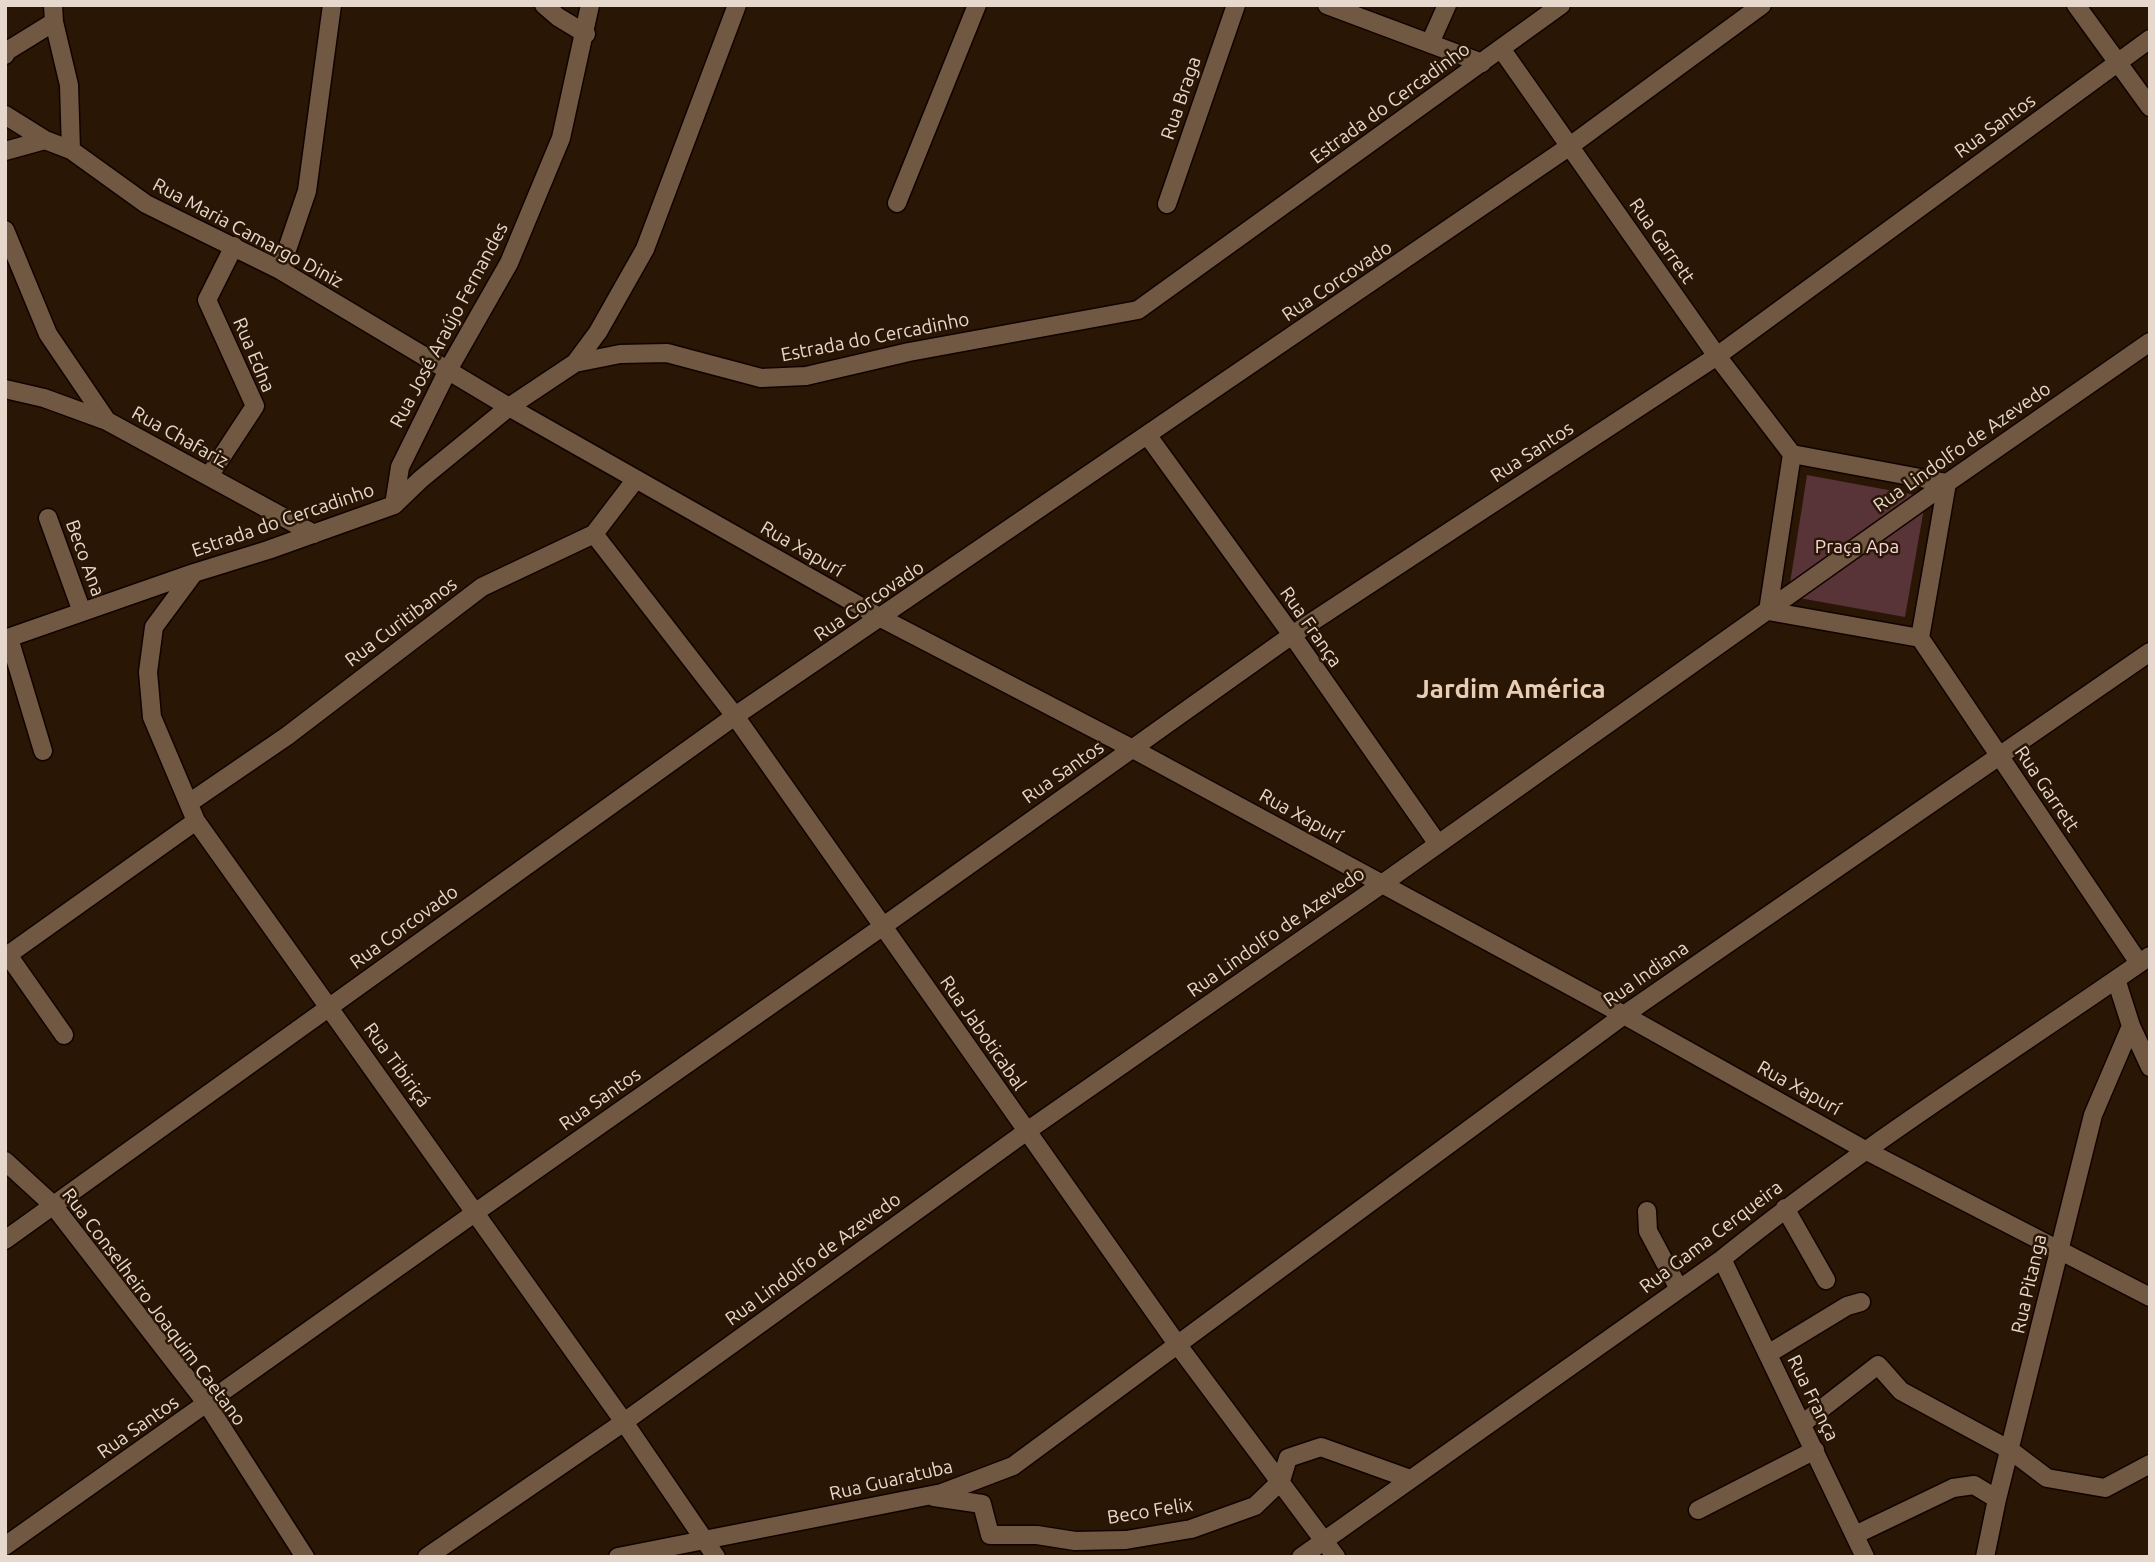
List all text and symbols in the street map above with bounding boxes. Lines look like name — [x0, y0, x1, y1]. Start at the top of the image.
street label: Estrada do Cercadinho — [1306, 37, 1474, 169]
street label: Rua Braga — [1156, 53, 1206, 143]
street label: Rua Santos — [1950, 89, 2040, 163]
street label: Rua Maria Camargo Diniz — [149, 173, 347, 293]
street label: Rua Garrett — [1624, 194, 1700, 288]
street label: Rua José Araújo Fernandes — [385, 218, 513, 432]
street label: Rua Corcovado — [1278, 236, 1396, 326]
street label: Estrada do Cercadinho — [779, 308, 971, 366]
street label: Rua Edna — [228, 314, 280, 396]
street label: Rua Lindolfo de Azevedo — [1869, 377, 2055, 517]
street label: Rua Chafariz — [128, 401, 232, 473]
street label: Rua Santos — [1486, 417, 1578, 487]
street label: Estrada do Cercadinho — [189, 478, 377, 562]
street label: Rua Xapurí — [756, 516, 848, 582]
street label: Beco Ana — [61, 517, 109, 599]
park label: Praça Apa — [1815, 536, 1899, 558]
street label: Rua Corcovado — [810, 556, 928, 646]
street label: Rua Curitibanos — [341, 573, 461, 671]
street label: Rua França — [1275, 582, 1347, 672]
district label: Jardim América — [1416, 673, 1606, 705]
street label: Rua Santos — [1018, 736, 1108, 808]
street label: Rua Garrett — [2010, 742, 2084, 836]
street label: Rua Xapurí — [1255, 784, 1347, 848]
street label: Rua Lindolfo de Azevedo — [1183, 862, 1369, 1002]
street label: Rua Corcovado — [346, 880, 462, 974]
street label: Rua Indiana — [1599, 936, 1693, 1012]
street label: Rua Jaboticabal — [935, 971, 1031, 1095]
street label: Rua Tibiriçá — [359, 1018, 435, 1112]
street label: Rua Xapurí — [1753, 1056, 1845, 1120]
street label: Rua Santos — [555, 1063, 645, 1135]
street label: Rua Gama Cerqueira — [1635, 1176, 1787, 1298]
street label: Rua Conselheiro Joaquim Caetano — [57, 1184, 251, 1430]
street label: Rua Lindolfo de Azevedo — [721, 1188, 905, 1330]
street label: Rua Pitanga — [2006, 1232, 2052, 1336]
street label: Rua França — [1782, 1351, 1844, 1445]
street label: Rua Santos — [93, 1391, 183, 1463]
street label: Rua Guaratuba — [827, 1455, 955, 1505]
street label: Beco Felix — [1106, 1493, 1194, 1529]

